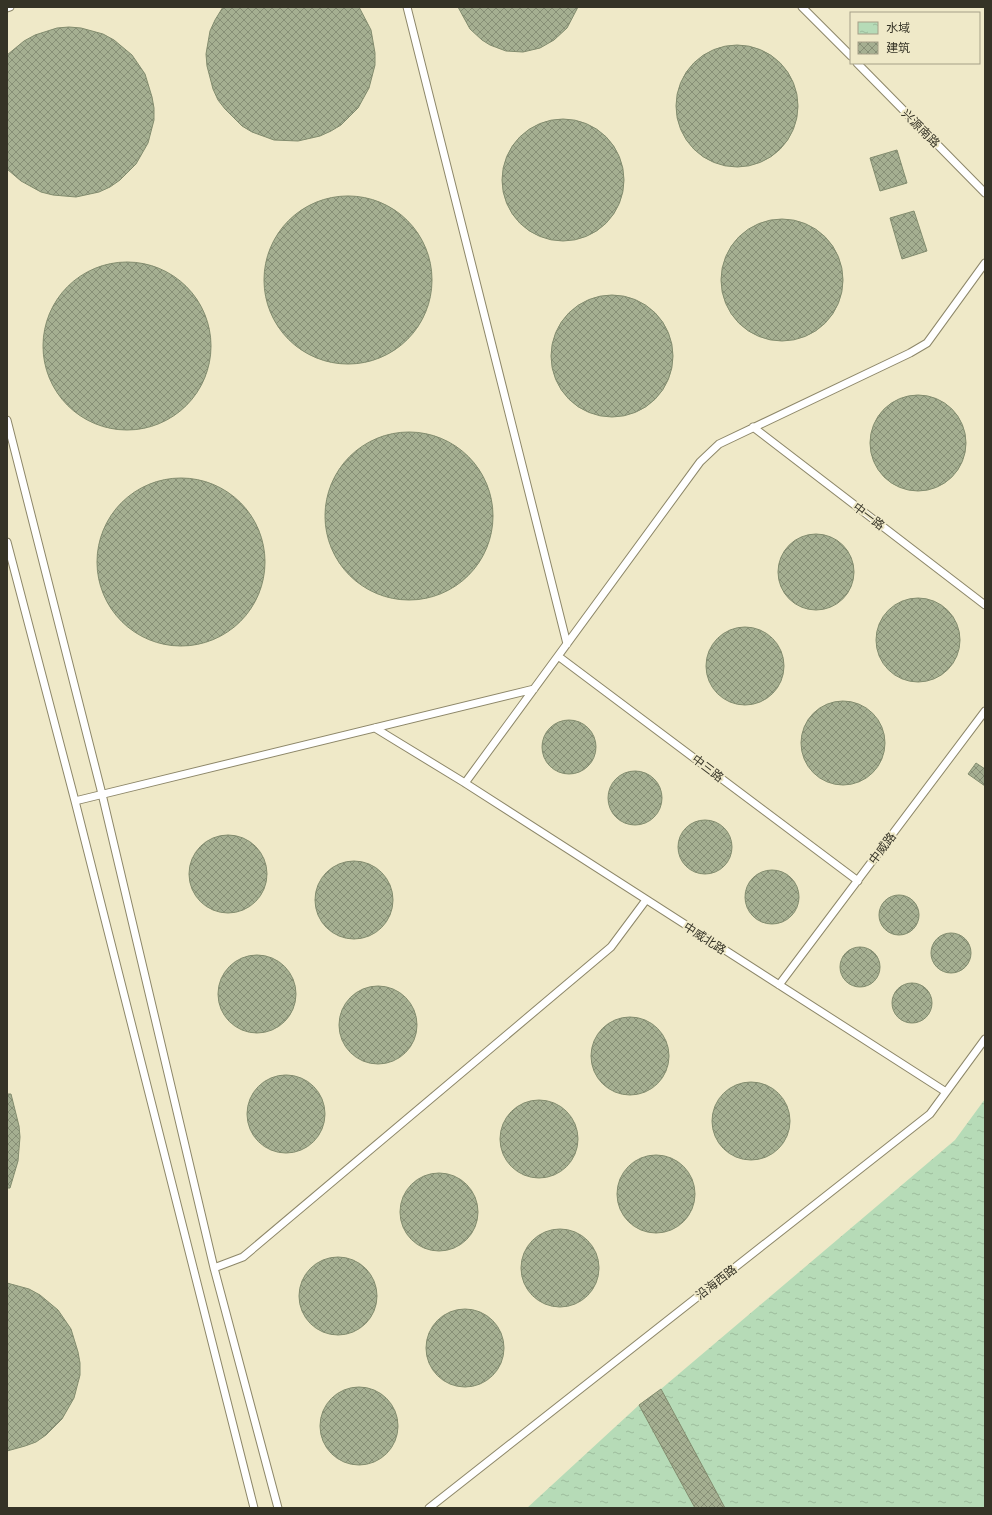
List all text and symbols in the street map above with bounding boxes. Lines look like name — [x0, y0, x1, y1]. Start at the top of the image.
legend — [850, 12, 980, 64]
text: 水域 — [886, 19, 910, 36]
text: 建筑 — [886, 39, 910, 56]
street label: 兴源南路 — [898, 105, 944, 151]
street label: 中一路 — [850, 498, 888, 534]
street label: 中三路 — [689, 750, 727, 786]
street label: 中威路 — [864, 829, 900, 867]
street label: 中威北路 — [680, 918, 730, 958]
street label: 沿海西路 — [692, 1261, 740, 1303]

